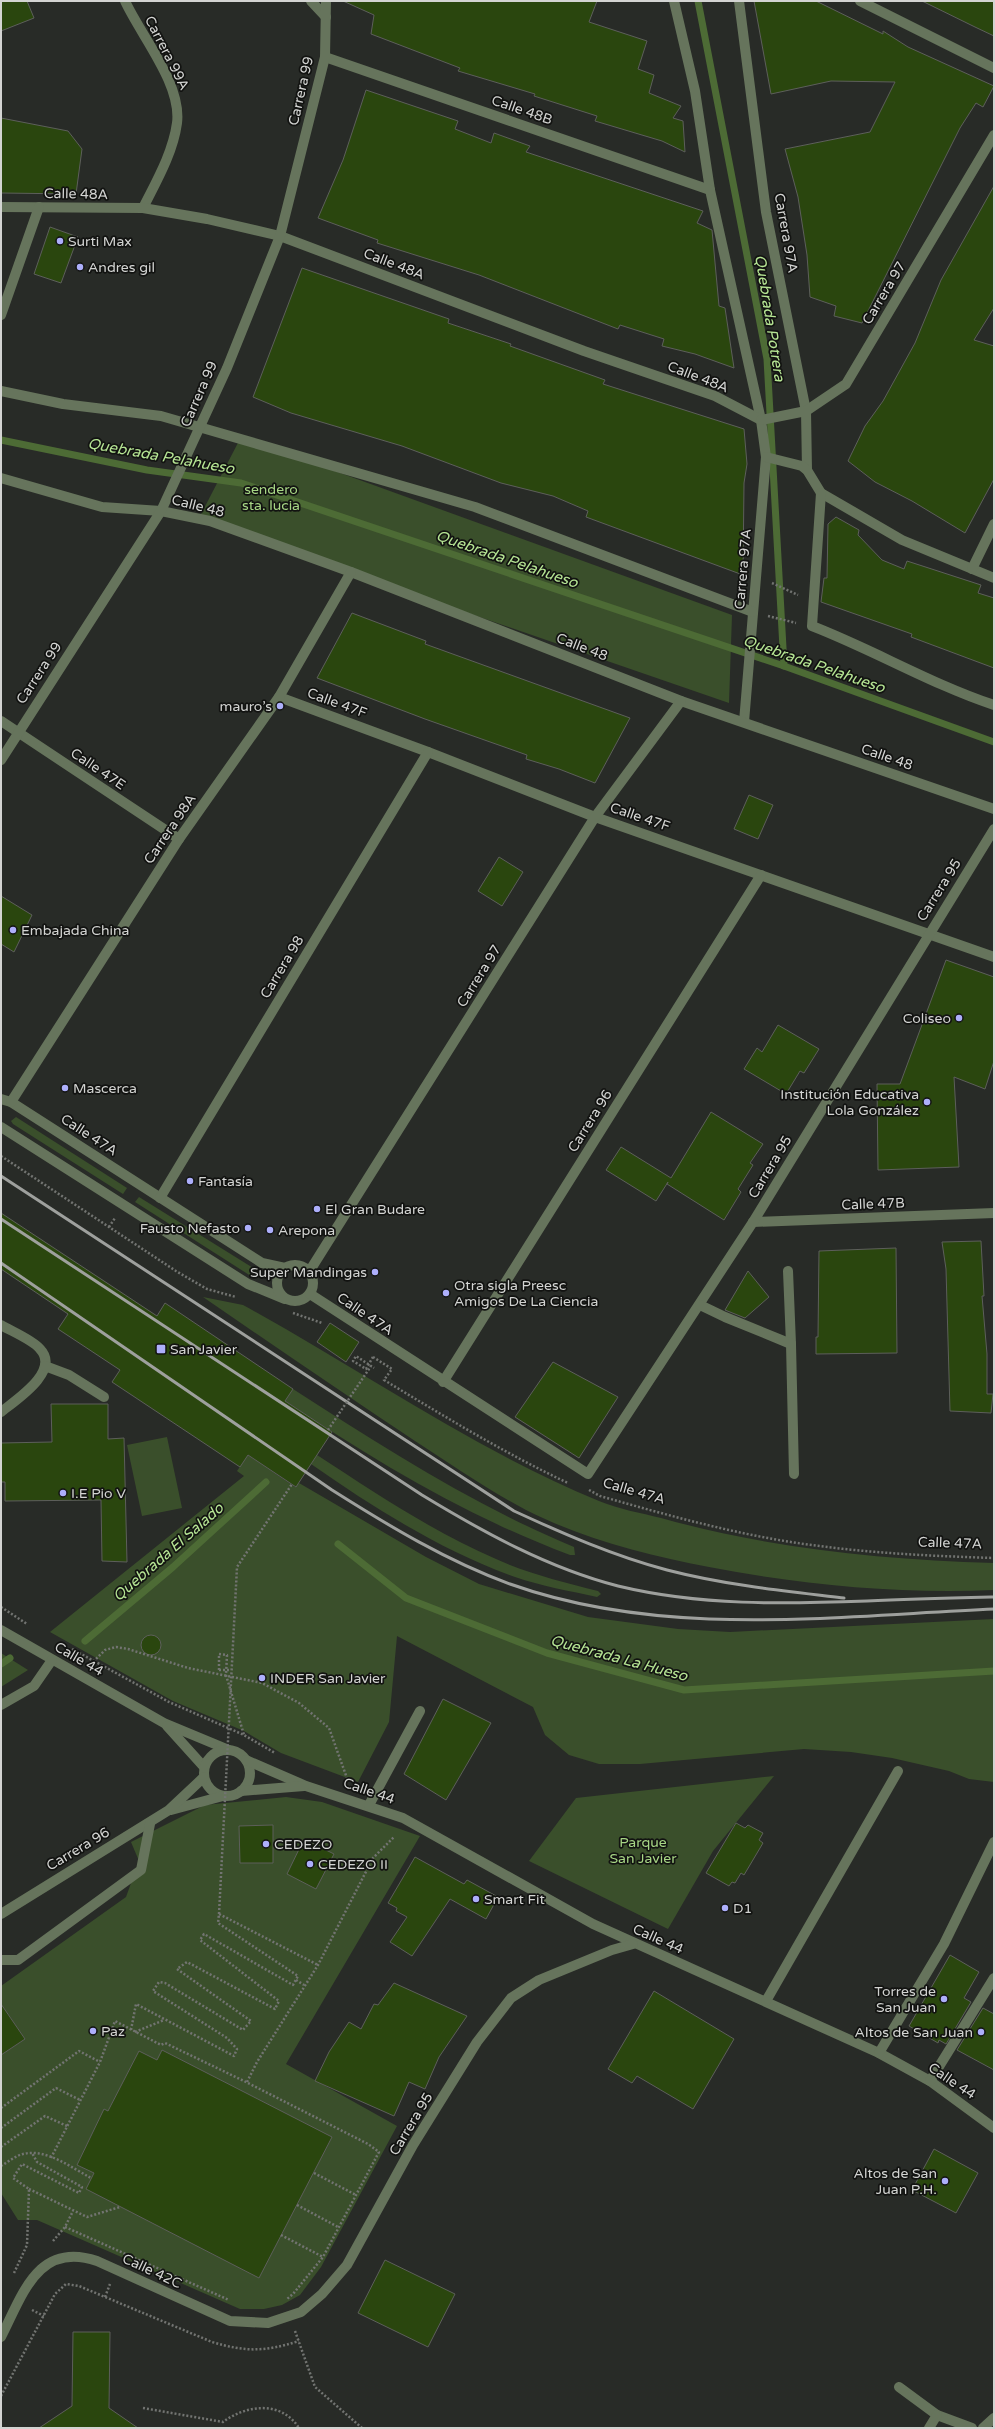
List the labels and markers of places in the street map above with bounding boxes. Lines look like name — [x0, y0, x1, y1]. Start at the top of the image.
place label: Surti Max — [68, 233, 132, 250]
marker: Surti Max — [55, 236, 65, 246]
place label: Andres gil — [88, 259, 155, 276]
marker: Andres gil — [75, 262, 85, 272]
place label: mauro’s — [220, 698, 272, 715]
marker: mauro’s — [275, 701, 285, 711]
place label: Embajada China — [21, 922, 129, 939]
marker: Embajada China — [8, 925, 18, 935]
place label: Coliseo — [903, 1010, 951, 1027]
marker: Coliseo — [954, 1013, 964, 1023]
place label: Mascerca — [73, 1080, 137, 1097]
marker: Mascerca — [60, 1083, 70, 1093]
place label: Institución Educativa Lola González — [780, 1086, 919, 1119]
marker: Institución Educativa Lola González — [922, 1097, 932, 1107]
place label: Fantasía — [198, 1173, 253, 1190]
marker: Fantasía — [185, 1176, 195, 1186]
place label: El Gran Budare — [325, 1201, 425, 1218]
marker: El Gran Budare — [312, 1204, 322, 1214]
place label: Fausto Nefasto — [140, 1220, 240, 1237]
place label: Arepona — [278, 1222, 335, 1239]
marker: Fausto Nefasto — [243, 1223, 253, 1233]
marker: Arepona — [265, 1225, 275, 1235]
place label: Super Mandingas — [250, 1264, 367, 1281]
marker: Super Mandingas — [370, 1267, 380, 1277]
place label: Otra sigla Preesc Amigos De La Ciencia — [454, 1277, 598, 1310]
marker: Otra sigla Preesc Amigos De La Ciencia — [441, 1288, 451, 1298]
place label: San Javier — [170, 1341, 238, 1358]
marker: San Javier — [155, 1343, 167, 1355]
place label: I.E Pio V — [71, 1485, 126, 1502]
marker: I.E Pio V — [58, 1488, 68, 1498]
place label: INDER San Javier — [270, 1670, 386, 1687]
marker: INDER San Javier — [257, 1673, 267, 1683]
place label: CEDEZO — [274, 1836, 332, 1853]
marker: CEDEZO — [261, 1839, 271, 1849]
place label: CEDEZO II — [318, 1856, 388, 1873]
marker: CEDEZO II — [305, 1859, 315, 1869]
place label: Smart Fit — [484, 1891, 545, 1908]
marker: Smart Fit — [471, 1894, 481, 1904]
place label: D1 — [733, 1900, 752, 1917]
marker: D1 — [720, 1903, 730, 1913]
place label: Torres de San Juan — [874, 1983, 936, 2016]
marker: Torres de San Juan — [939, 1994, 949, 2004]
place label: Paz — [101, 2023, 125, 2040]
place label: Altos de San Juan — [855, 2024, 973, 2041]
marker: Paz — [88, 2026, 98, 2036]
marker: Altos de San Juan — [976, 2027, 986, 2037]
place label: Altos de San Juan P.H. — [854, 2165, 937, 2198]
marker: Altos de San Juan P.H. — [940, 2176, 950, 2186]

